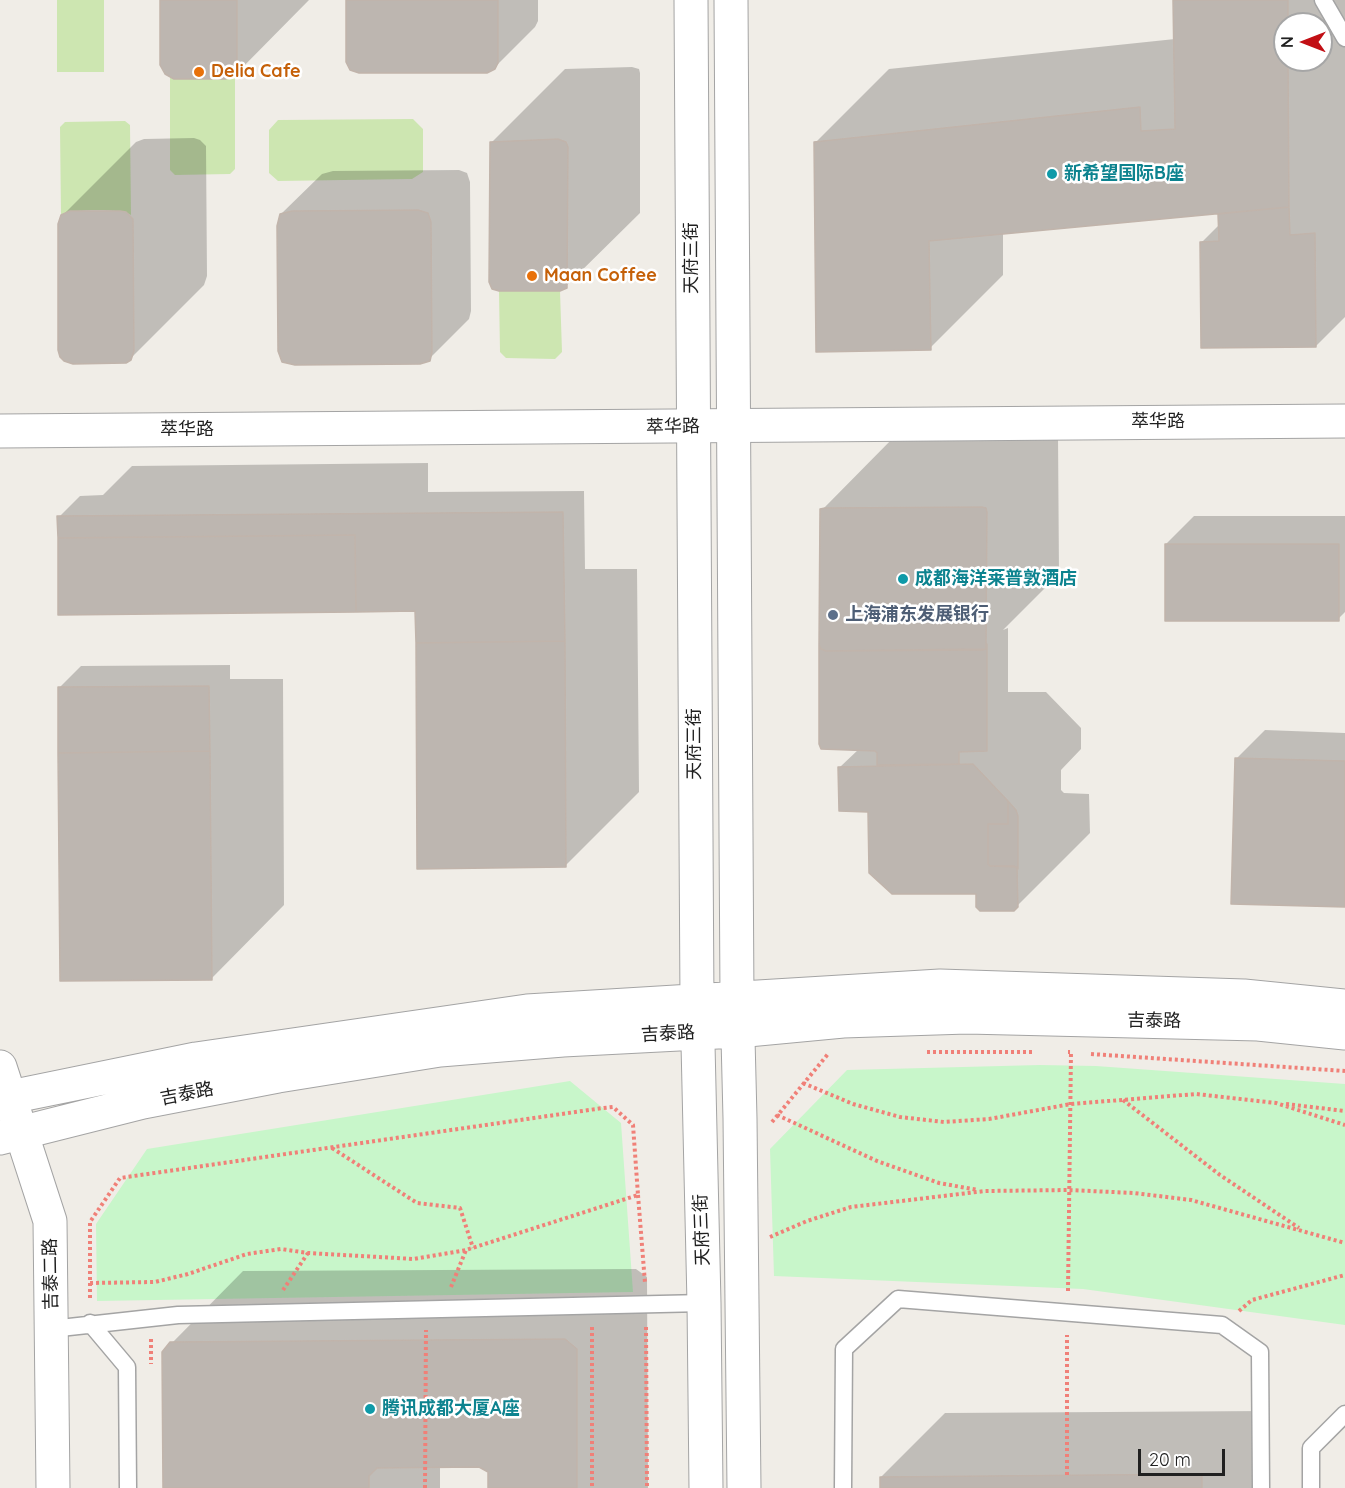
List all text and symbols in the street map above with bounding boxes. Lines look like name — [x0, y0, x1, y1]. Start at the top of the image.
north arrow — [1273, 12, 1333, 72]
text: N — [1277, 36, 1297, 48]
place label: Delia Cafe — [211, 61, 301, 83]
marker: Delia Cafe — [192, 65, 206, 79]
place label: 新希望国际B座 — [1064, 163, 1184, 185]
marker: 新希望国际B座 — [1045, 167, 1059, 181]
street label: 天府三街 — [681, 222, 703, 294]
place label: Maan Coffee — [544, 265, 657, 287]
marker: Maan Coffee — [525, 269, 539, 283]
street label: 萃华路 — [1131, 411, 1185, 433]
street label: 萃华路 — [646, 416, 700, 438]
street label: 萃华路 — [160, 419, 214, 441]
place label: 成都海洋莱普敦酒店 — [915, 568, 1077, 590]
marker: 成都海洋莱普敦酒店 — [896, 572, 910, 586]
place label: 上海浦东发展银行 — [845, 604, 989, 626]
marker: 上海浦东发展银行 — [826, 608, 840, 622]
street label: 天府三街 — [684, 708, 706, 780]
street label: 吉泰路 — [1127, 1010, 1181, 1032]
street label: 吉泰路 — [640, 1022, 696, 1046]
street label: 吉泰路 — [158, 1078, 216, 1110]
street label: 天府三街 — [690, 1194, 714, 1266]
street label: 吉泰二路 — [40, 1238, 62, 1310]
place label: 腾讯成都大厦A座 — [382, 1398, 520, 1420]
marker: 腾讯成都大厦A座 — [363, 1402, 377, 1416]
scale bar — [1141, 1437, 1228, 1475]
text: 20 m — [1149, 1448, 1191, 1471]

